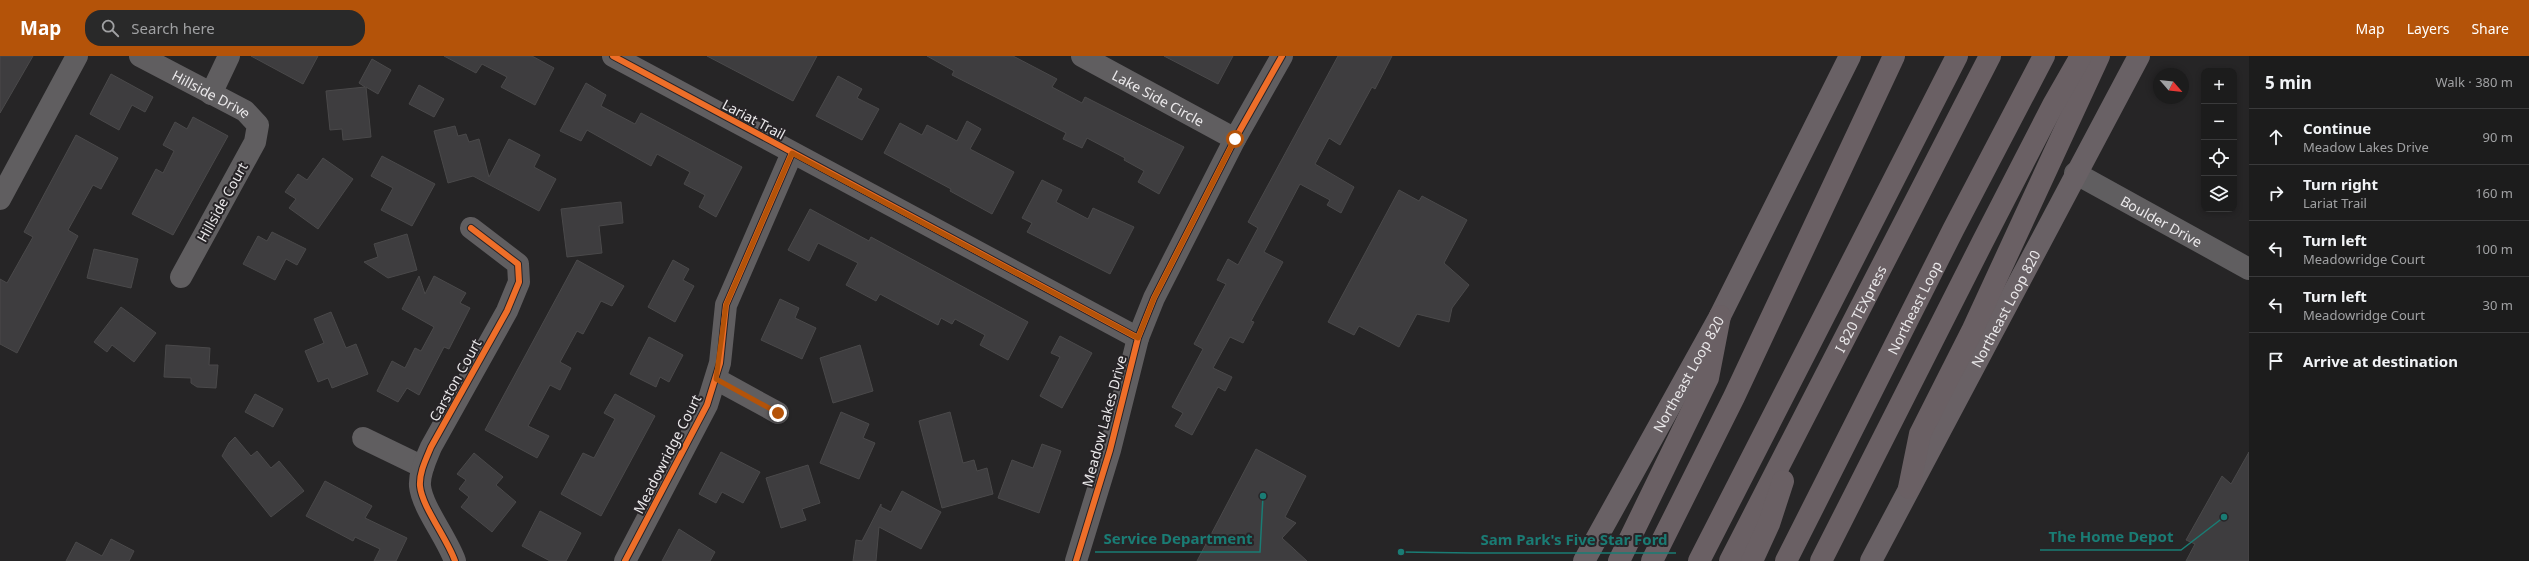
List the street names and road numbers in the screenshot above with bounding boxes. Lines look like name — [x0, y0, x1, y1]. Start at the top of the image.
street label: Hillside Drive — [169, 65, 256, 122]
street label: Lake Side Circle — [1109, 65, 1208, 130]
street label: Lariat Trail — [719, 94, 789, 144]
street label: Hillside Court — [192, 159, 252, 245]
street label: Boulder Drive — [2117, 191, 2206, 251]
street label: Northeast Loop 820 — [1966, 246, 2044, 370]
street label: Northeast Loop — [1882, 257, 1946, 358]
street label: I 820 TEXpress — [1830, 262, 1890, 355]
street label: Northeast Loop 820 — [1648, 312, 1728, 436]
street label: Carston Court — [424, 335, 486, 425]
street label: Meadow Lakes Drive — [1077, 353, 1131, 489]
street label: Meadowridge Court — [629, 391, 705, 517]

